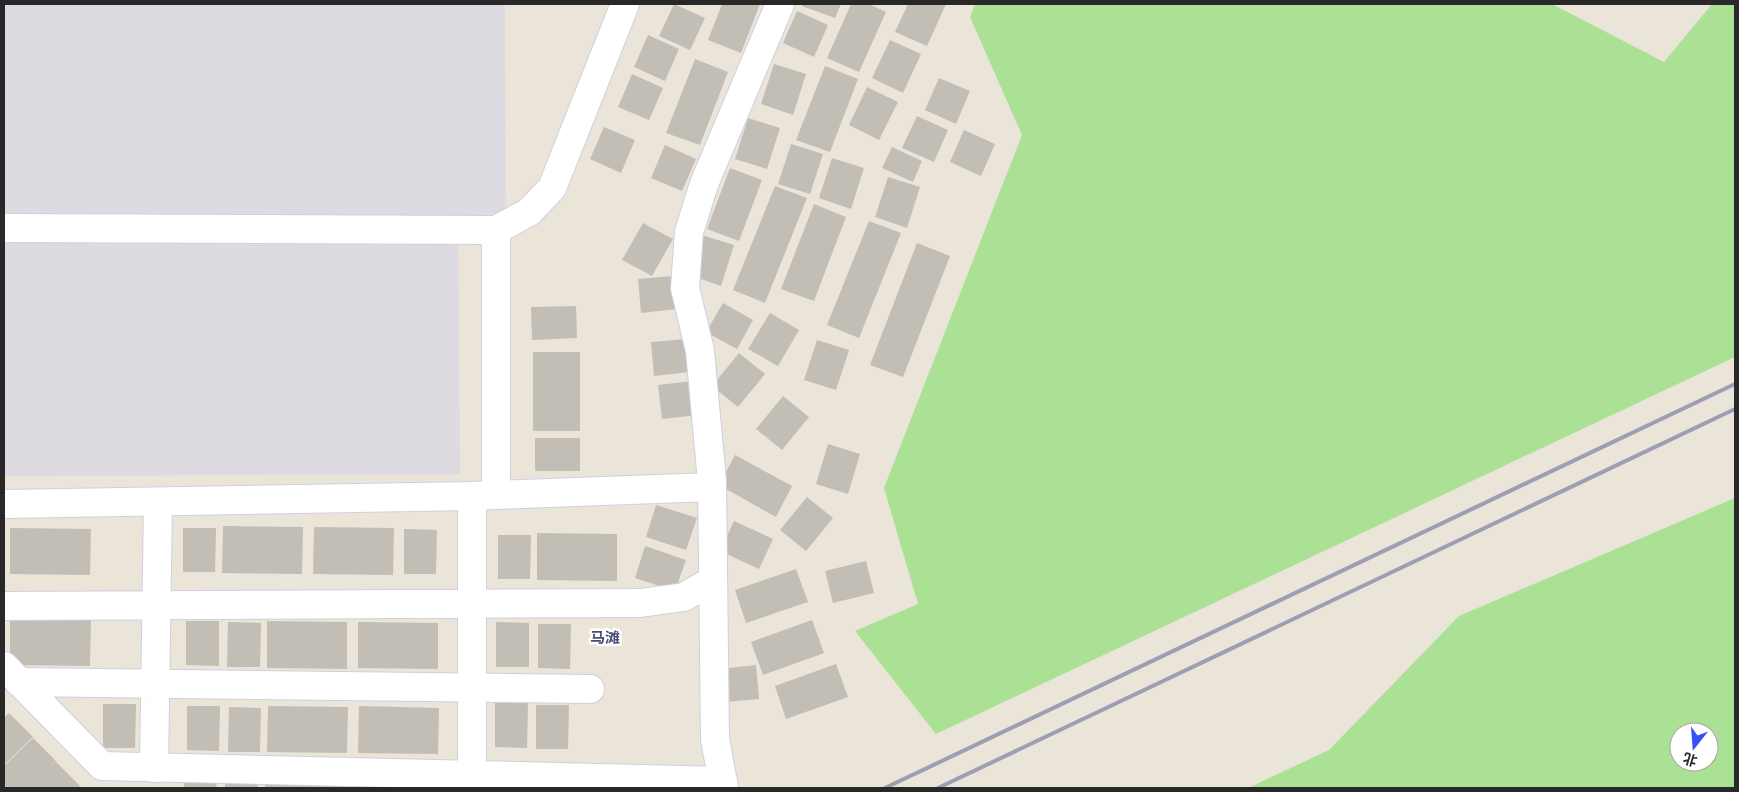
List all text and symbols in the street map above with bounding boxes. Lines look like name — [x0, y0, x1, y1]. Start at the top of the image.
district label: 马滩 — [590, 629, 620, 647]
north arrow — [1669, 722, 1719, 772]
text: 北 — [1681, 749, 1700, 769]

